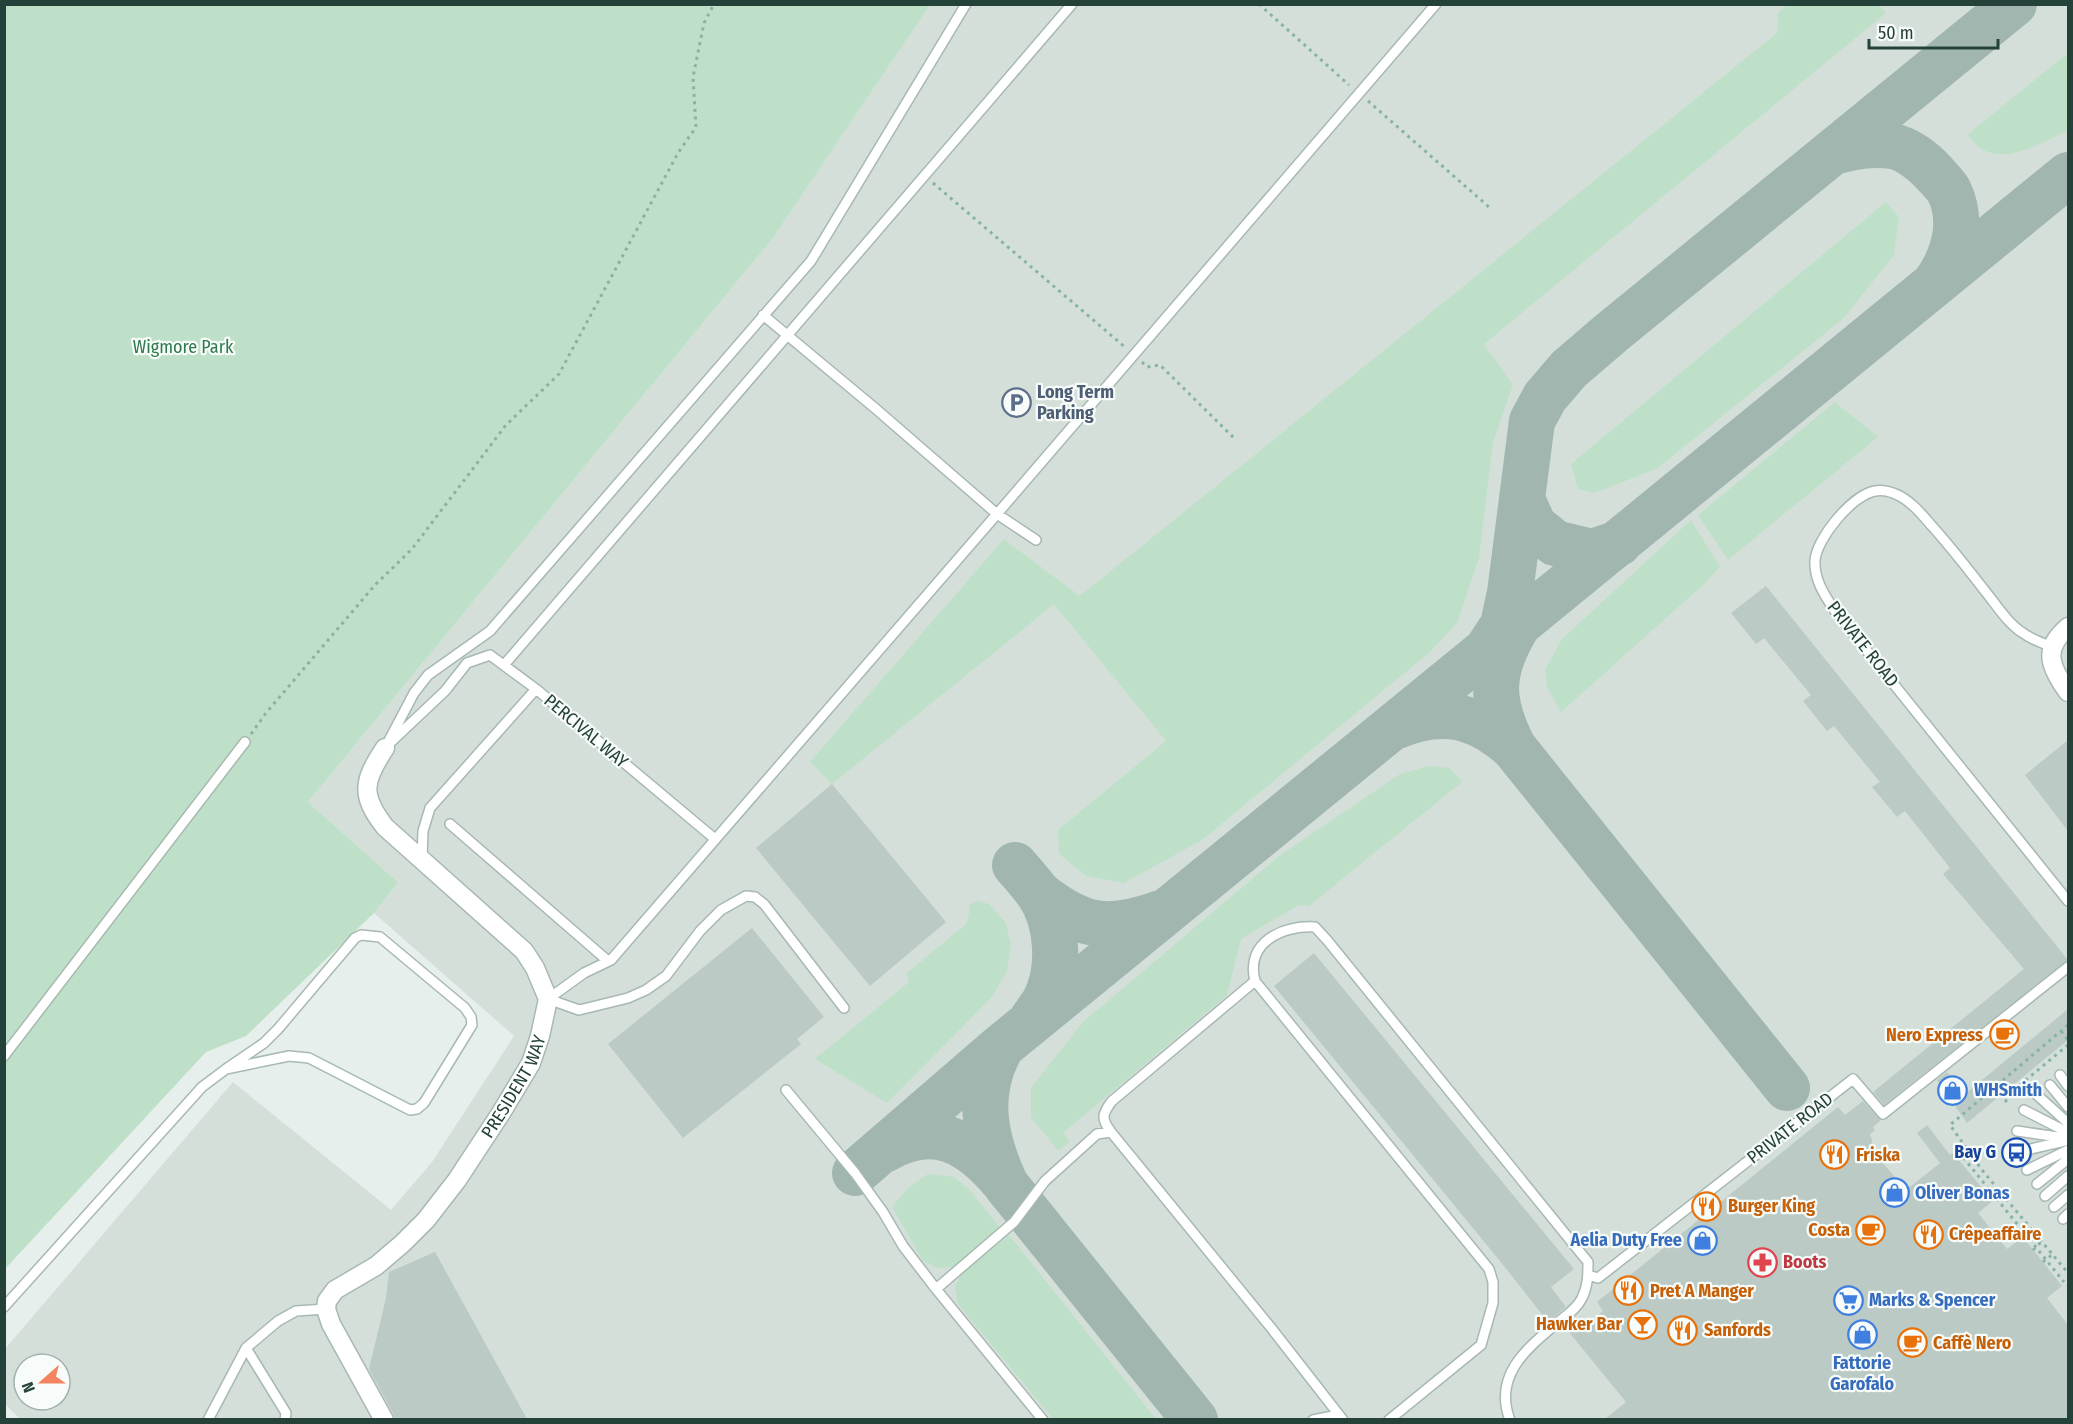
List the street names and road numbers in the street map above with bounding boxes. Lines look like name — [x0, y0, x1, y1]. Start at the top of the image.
street label: PRIVATE ROAD — [1823, 597, 1903, 691]
street label: PERCIVAL WAY — [539, 689, 633, 773]
street label: PRESIDENT WAY — [477, 1032, 550, 1142]
street label: PRIVATE ROAD — [1743, 1088, 1837, 1168]

